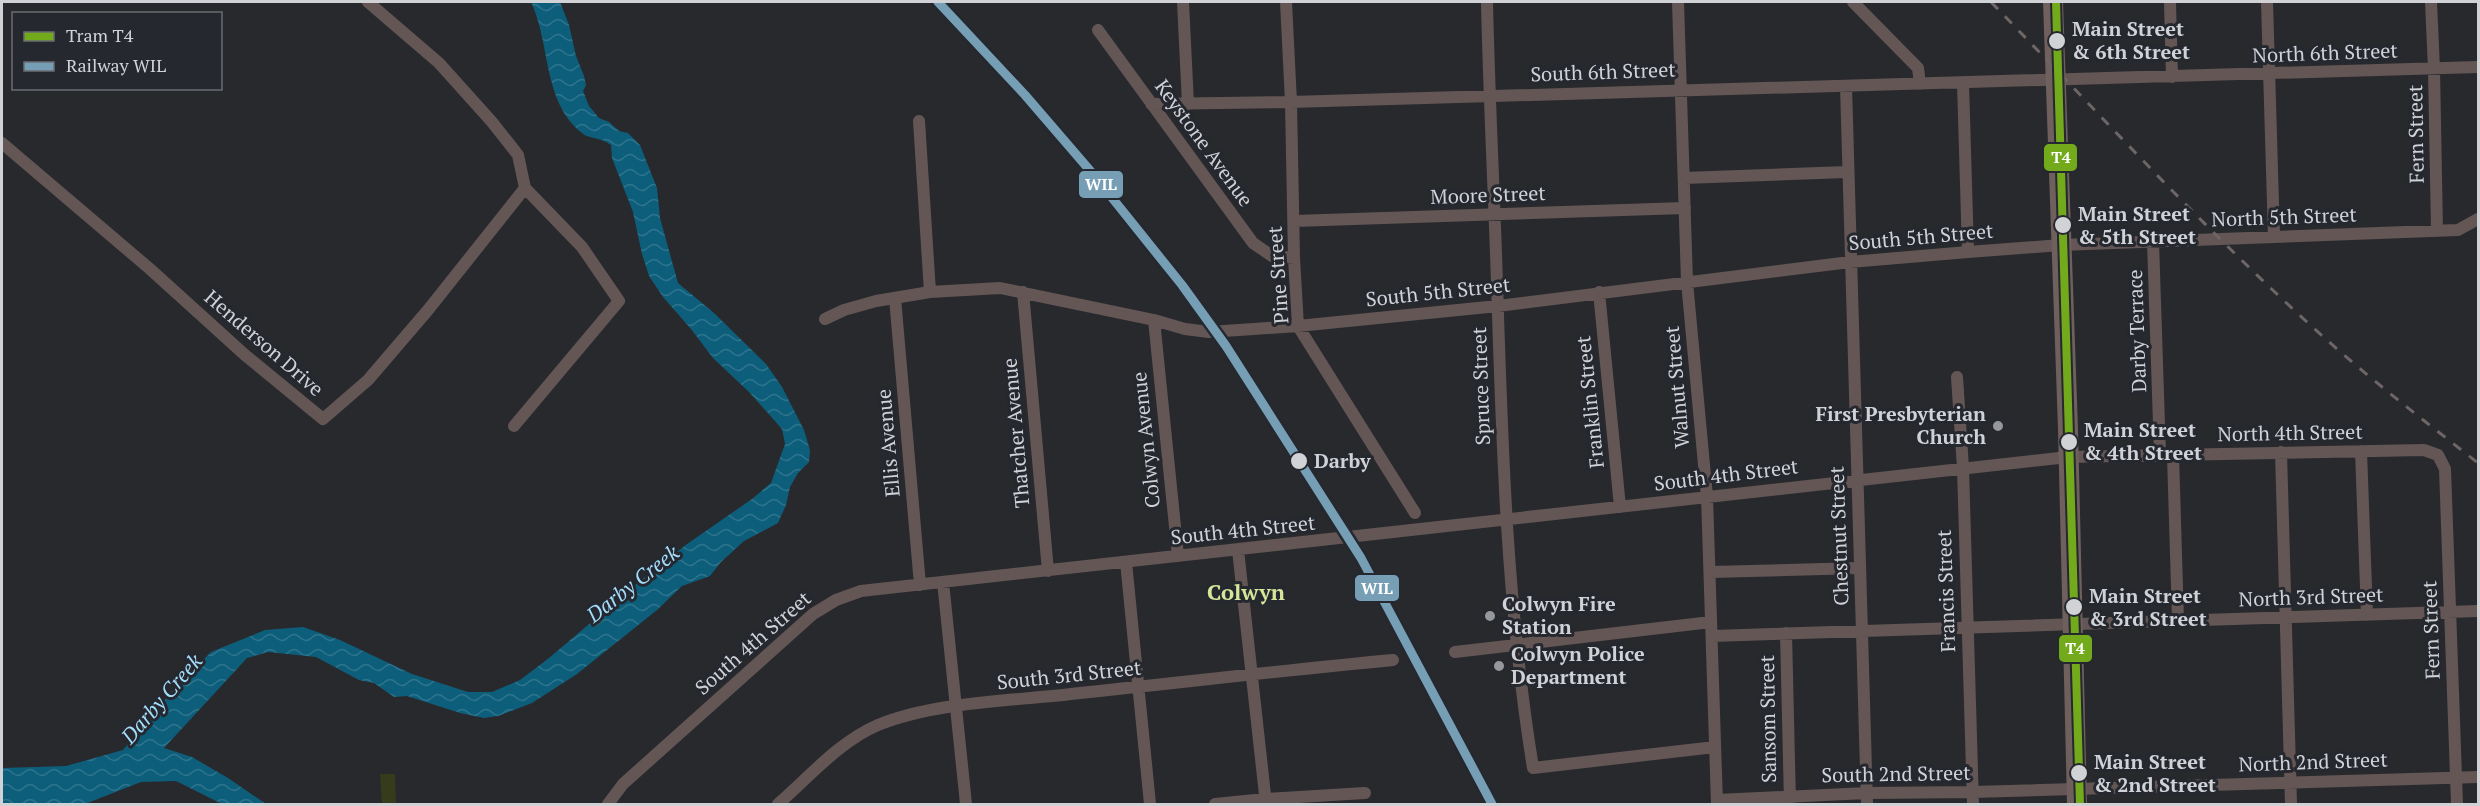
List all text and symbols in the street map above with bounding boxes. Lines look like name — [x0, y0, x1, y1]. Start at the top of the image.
legend — [12, 12, 222, 90]
place label: Main Street & 6th Street — [2072, 15, 2190, 65]
text: Tram T4 — [66, 23, 134, 47]
marker: Main Street & 6th Street — [2047, 31, 2067, 51]
street label: North 6th Street — [2252, 36, 2399, 69]
text: Railway WIL — [66, 53, 166, 77]
street label: South 6th Street — [1530, 55, 1677, 88]
street label: Keystone Avenue — [1149, 74, 1260, 212]
street label: Fern Street — [2401, 84, 2430, 184]
line badge: T4 — [2043, 143, 2078, 172]
text: T4 — [2051, 146, 2071, 168]
line badge: WIL — [1078, 170, 1124, 199]
text: WIL — [1085, 173, 1118, 195]
street label: Moore Street — [1430, 179, 1547, 210]
place label: Main Street & 5th Street — [2078, 200, 2196, 250]
street label: North 5th Street — [2211, 200, 2358, 233]
marker: Main Street & 5th Street — [2053, 215, 2073, 235]
street label: South 5th Street — [1847, 217, 1995, 256]
street label: Pine Street — [1261, 225, 1294, 325]
street label: Darby Terrace — [2121, 269, 2152, 393]
street label: South 5th Street — [1364, 270, 1512, 313]
street label: Henderson Drive — [199, 283, 330, 402]
street label: Walnut Street — [1658, 324, 1695, 449]
street label: Spruce Street — [1465, 326, 1496, 446]
street label: Franklin Street — [1569, 334, 1610, 470]
street label: Thatcher Avenue — [995, 357, 1036, 509]
street label: Colwyn Avenue — [1125, 371, 1166, 509]
street label: Ellis Avenue — [869, 388, 906, 498]
place label: First Presbyterian Church — [1815, 400, 1986, 450]
place label: Main Street & 4th Street — [2084, 416, 2202, 466]
street label: North 4th Street — [2217, 418, 2364, 447]
marker: First Presbyterian Church — [1991, 419, 2005, 433]
marker: Main Street & 4th Street — [2059, 432, 2079, 452]
place label: Darby — [1314, 447, 1371, 474]
marker: Darby — [1289, 451, 1309, 471]
street label: South 4th Street — [1652, 452, 1800, 497]
street label: Chestnut Street — [1823, 465, 1854, 606]
street label: South 4th Street — [1169, 508, 1317, 551]
street label: Francis Street — [1930, 529, 1961, 653]
water label: Darby Creek — [579, 538, 685, 629]
line badge: WIL — [1354, 574, 1400, 602]
district label: Colwyn — [1207, 577, 1285, 606]
text: WIL — [1361, 577, 1394, 599]
street label: North 3rd Street — [2238, 580, 2385, 613]
street label: Fern Street — [2415, 580, 2446, 680]
place label: Main Street & 3rd Street — [2089, 582, 2207, 632]
street label: South 4th Street — [689, 584, 817, 700]
place label: Colwyn Fire Station — [1502, 590, 1616, 640]
marker: Main Street & 3rd Street — [2064, 597, 2084, 617]
marker: Colwyn Fire Station — [1483, 609, 1497, 623]
line badge: T4 — [2058, 634, 2093, 663]
text: T4 — [2065, 637, 2085, 659]
place label: Colwyn Police Department — [1511, 640, 1645, 690]
water label: Darby Creek — [114, 647, 209, 750]
street label: South 3rd Street — [995, 653, 1143, 696]
street label: Sansom Street — [1753, 654, 1782, 783]
marker: Colwyn Police Department — [1492, 659, 1506, 673]
street label: North 2nd Street — [2238, 745, 2389, 778]
place label: Main Street & 2nd Street — [2094, 748, 2216, 798]
street label: South 2nd Street — [1821, 759, 1971, 788]
marker: Main Street & 2nd Street — [2069, 763, 2089, 783]

